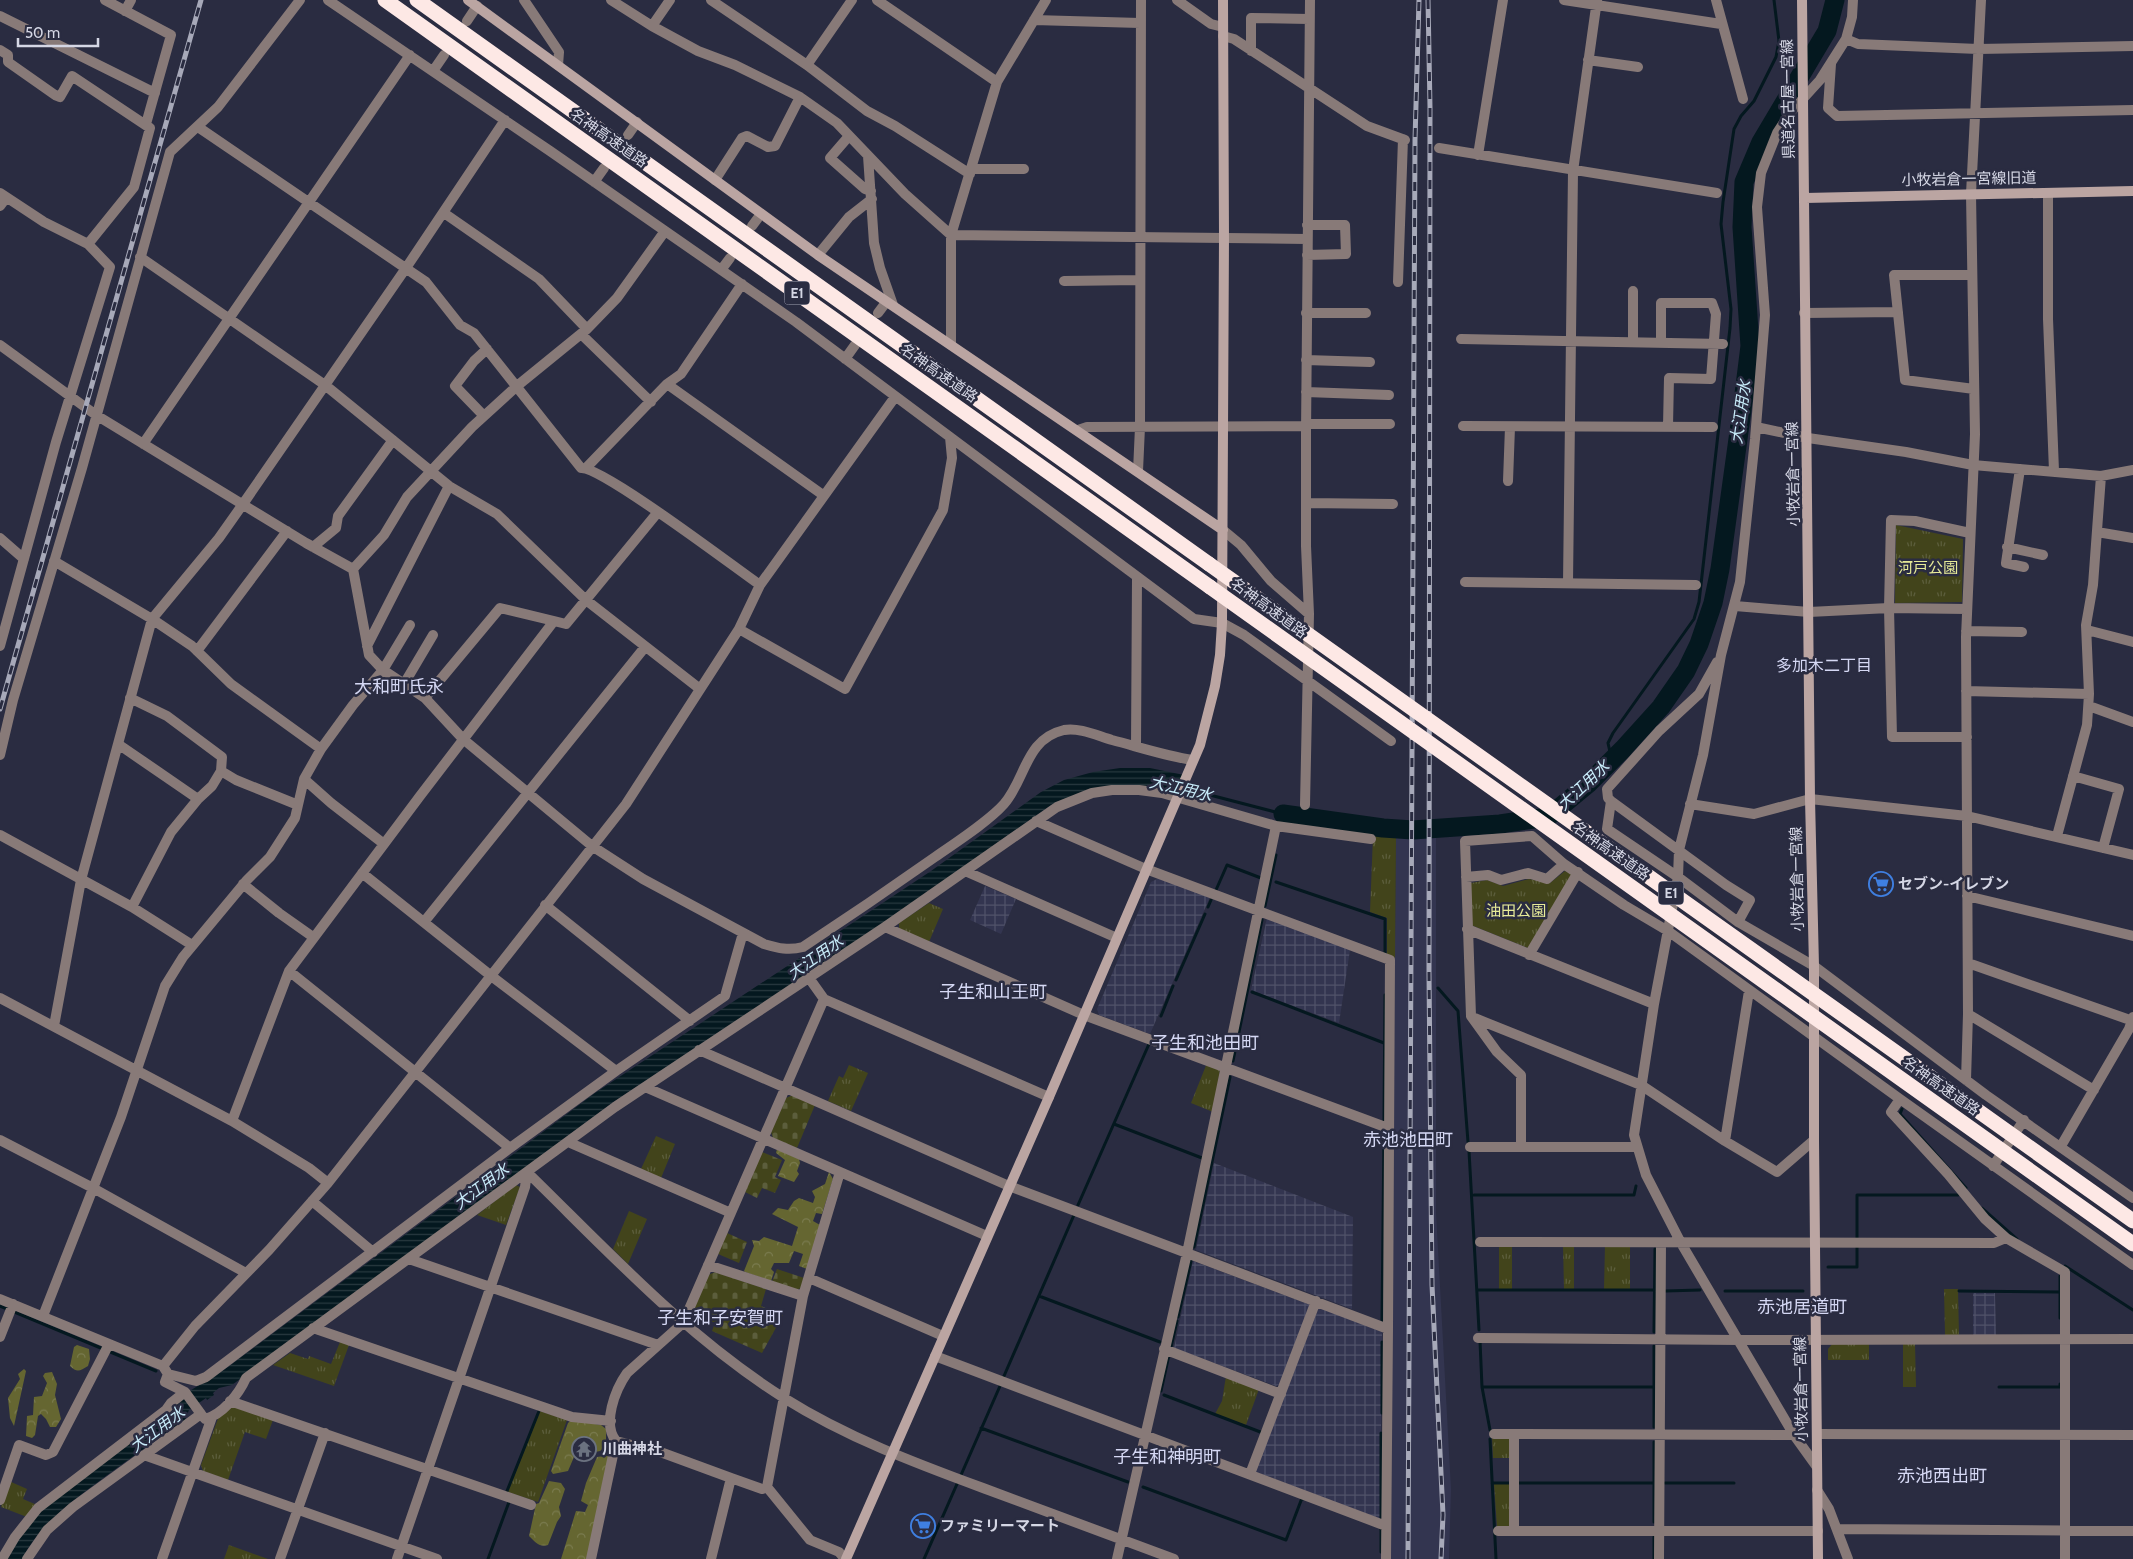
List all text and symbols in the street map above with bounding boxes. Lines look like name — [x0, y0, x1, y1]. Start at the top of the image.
scale bar — [18, 15, 98, 47]
text: 50 m — [25, 24, 60, 42]
street label: 県道名古屋一宮線 — [1778, 39, 1798, 159]
street label: 名神高速道路 — [567, 105, 651, 171]
street label: 小牧岩倉一宮線旧道 — [1901, 169, 2037, 189]
road number: E1 — [784, 282, 810, 304]
street label: 名神高速道路 — [897, 340, 981, 406]
water label: 大江用水 — [1727, 377, 1755, 445]
street label: 小牧岩倉一宮線 — [1783, 421, 1803, 527]
park label: 河戸公園 — [1898, 559, 1958, 577]
street label: 名神高速道路 — [1227, 574, 1311, 642]
district label: 多加木二丁目 — [1776, 656, 1872, 675]
district label: 大和町氏永 — [354, 676, 444, 698]
water label: 大江用水 — [1553, 755, 1615, 814]
water label: 大江用水 — [1148, 772, 1216, 805]
street label: 名神高速道路 — [1569, 818, 1653, 884]
street label: 小牧岩倉一宮線 — [1787, 826, 1807, 932]
supermarket icon: セブン-イレブン — [1868, 871, 1894, 897]
place label: セブン-イレブン — [1898, 875, 2009, 893]
road number: E1 — [1658, 881, 1684, 904]
park label: 油田公園 — [1486, 902, 1546, 920]
water label: 大江用水 — [784, 930, 849, 984]
district label: 子生和山王町 — [939, 981, 1047, 1003]
district label: 子生和池田町 — [1151, 1032, 1259, 1054]
street label: 名神高速道路 — [1899, 1053, 1983, 1119]
district label: 赤池池田町 — [1363, 1129, 1453, 1151]
water label: 大江用水 — [450, 1158, 514, 1213]
district label: 赤池居道町 — [1757, 1296, 1847, 1318]
district label: 子生和子安賀町 — [657, 1307, 783, 1329]
street label: 小牧岩倉一宮線 — [1791, 1336, 1811, 1442]
water label: 大江用水 — [126, 1401, 190, 1456]
temple icon: 川曲神社 — [571, 1436, 597, 1462]
place label: 川曲神社 — [602, 1440, 662, 1458]
district label: 子生和神明町 — [1113, 1446, 1221, 1468]
district label: 赤池西出町 — [1897, 1465, 1987, 1487]
supermarket icon: ファミリーマート — [910, 1513, 936, 1539]
place label: ファミリーマート — [940, 1517, 1060, 1535]

